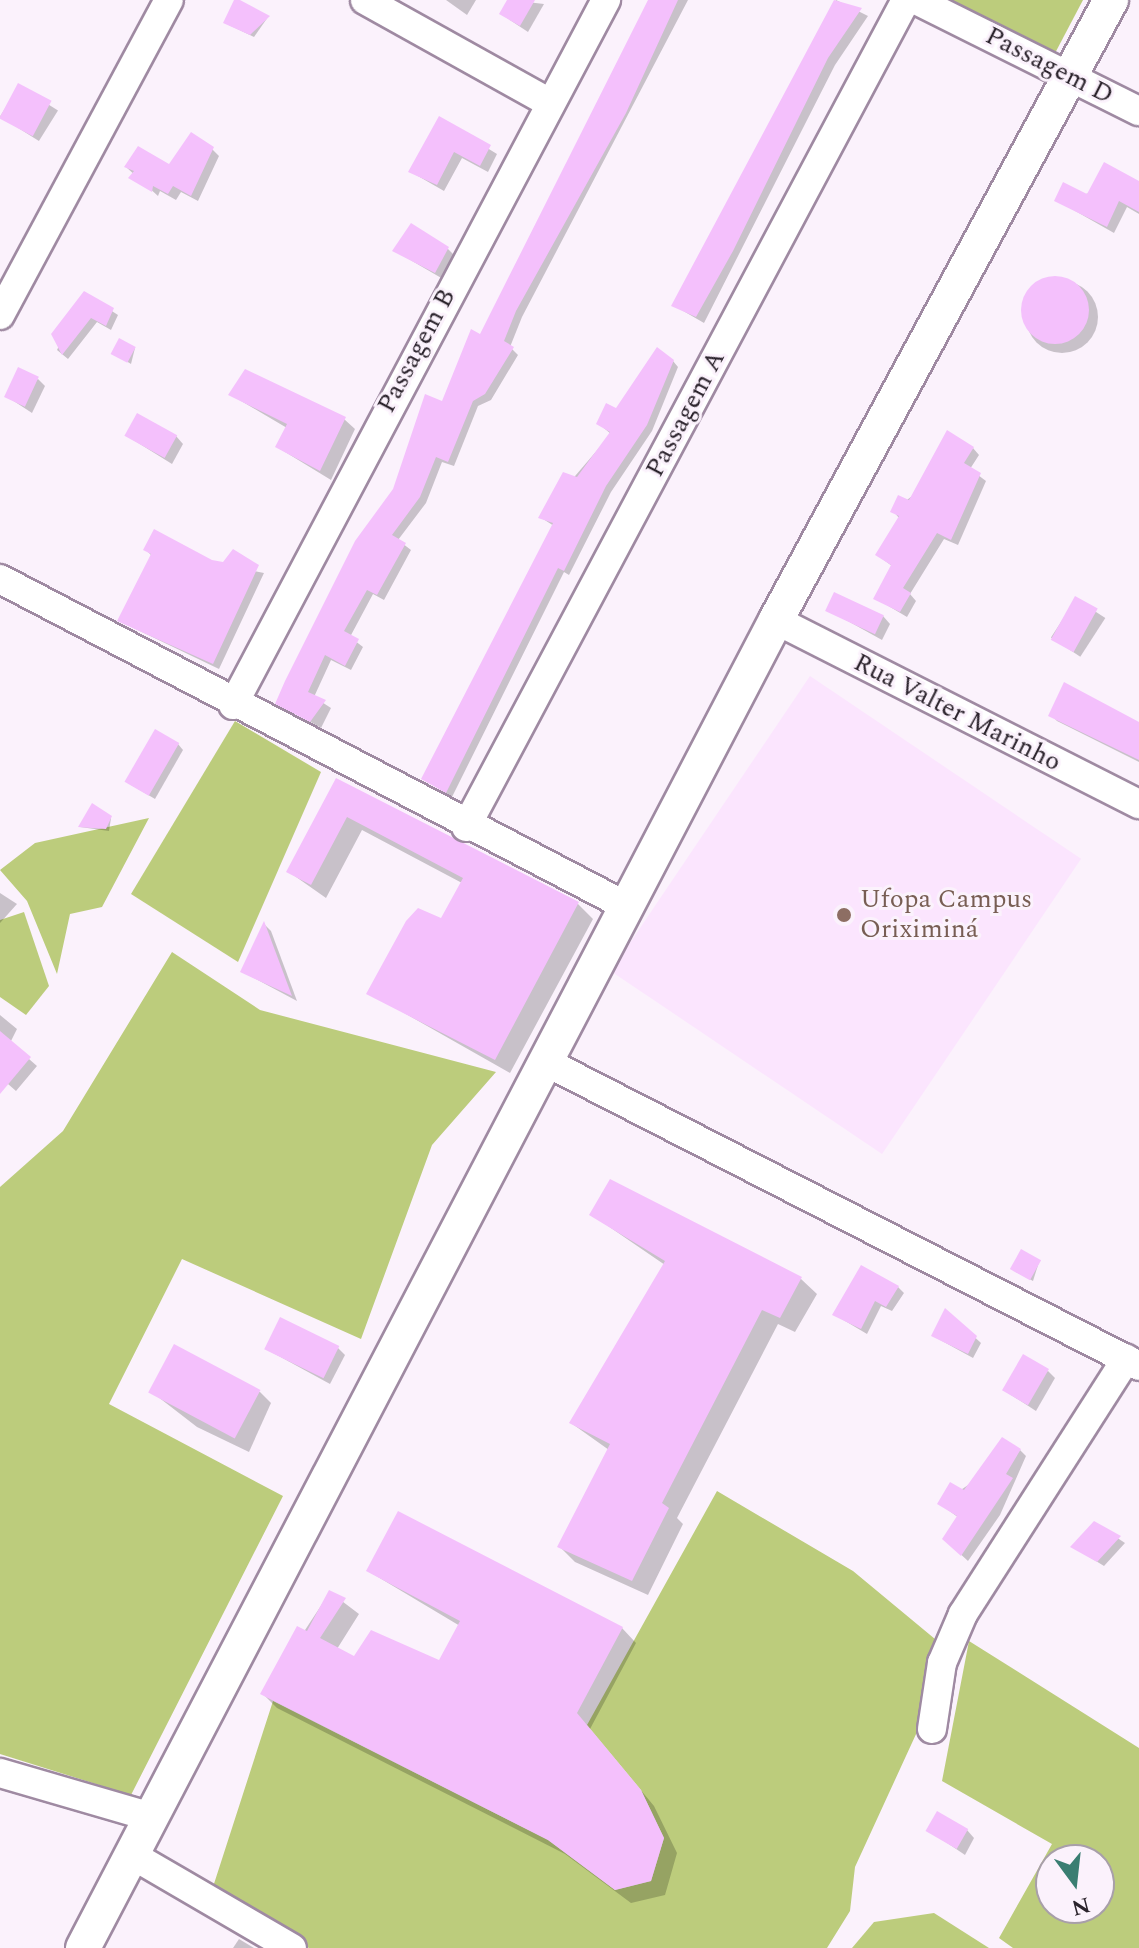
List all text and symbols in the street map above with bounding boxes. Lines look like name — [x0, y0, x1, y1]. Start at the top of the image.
street label: Passagem D — [980, 21, 1118, 111]
street label: Passagem B — [371, 284, 463, 418]
street label: Passagem A — [640, 346, 732, 482]
street label: Rua Valter Marinho — [848, 647, 1066, 779]
place label: Ufopa Campus Oriximiná — [860, 884, 1032, 946]
marker: Ufopa Campus Oriximiná — [835, 906, 853, 924]
north arrow — [1035, 1844, 1115, 1924]
text: N — [1068, 1887, 1094, 1924]

